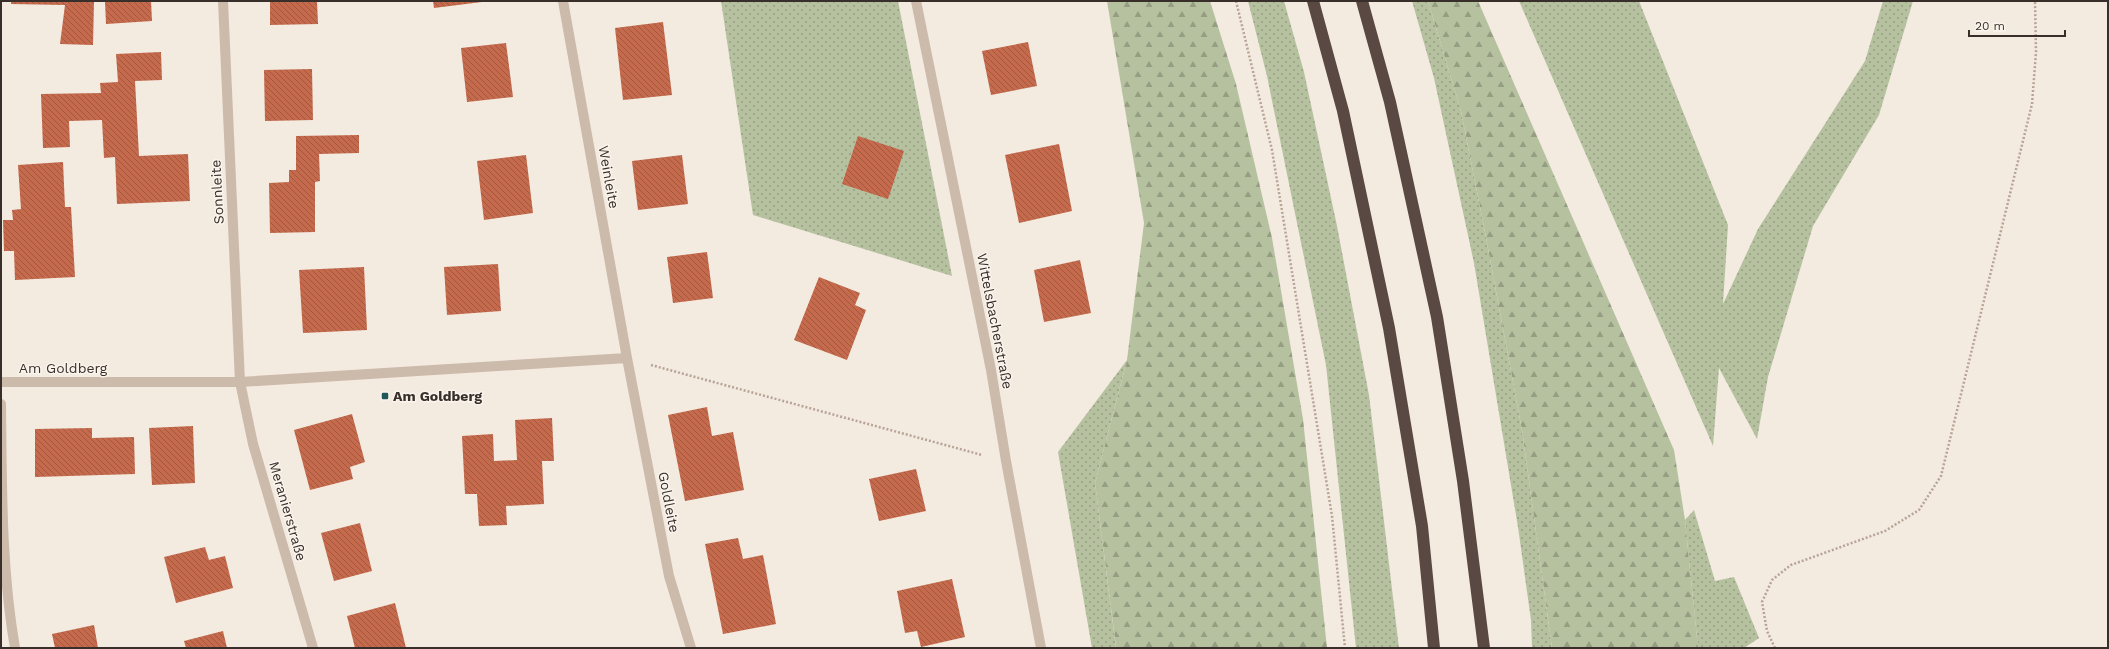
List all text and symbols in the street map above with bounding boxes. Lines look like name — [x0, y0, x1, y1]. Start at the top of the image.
scale bar — [1969, 12, 2065, 38]
text: 20 m — [1975, 19, 2005, 33]
street label: Weinleite — [596, 144, 622, 210]
street label: Sonnleite — [207, 159, 227, 225]
street label: Wittelsbacherstraße — [974, 252, 1016, 390]
street label: Am Goldberg — [19, 360, 108, 376]
place label: Am Goldberg — [393, 388, 482, 404]
marker: Am Goldberg — [380, 391, 390, 401]
street label: Meranierstraße — [266, 459, 310, 563]
street label: Goldleite — [655, 470, 683, 534]

